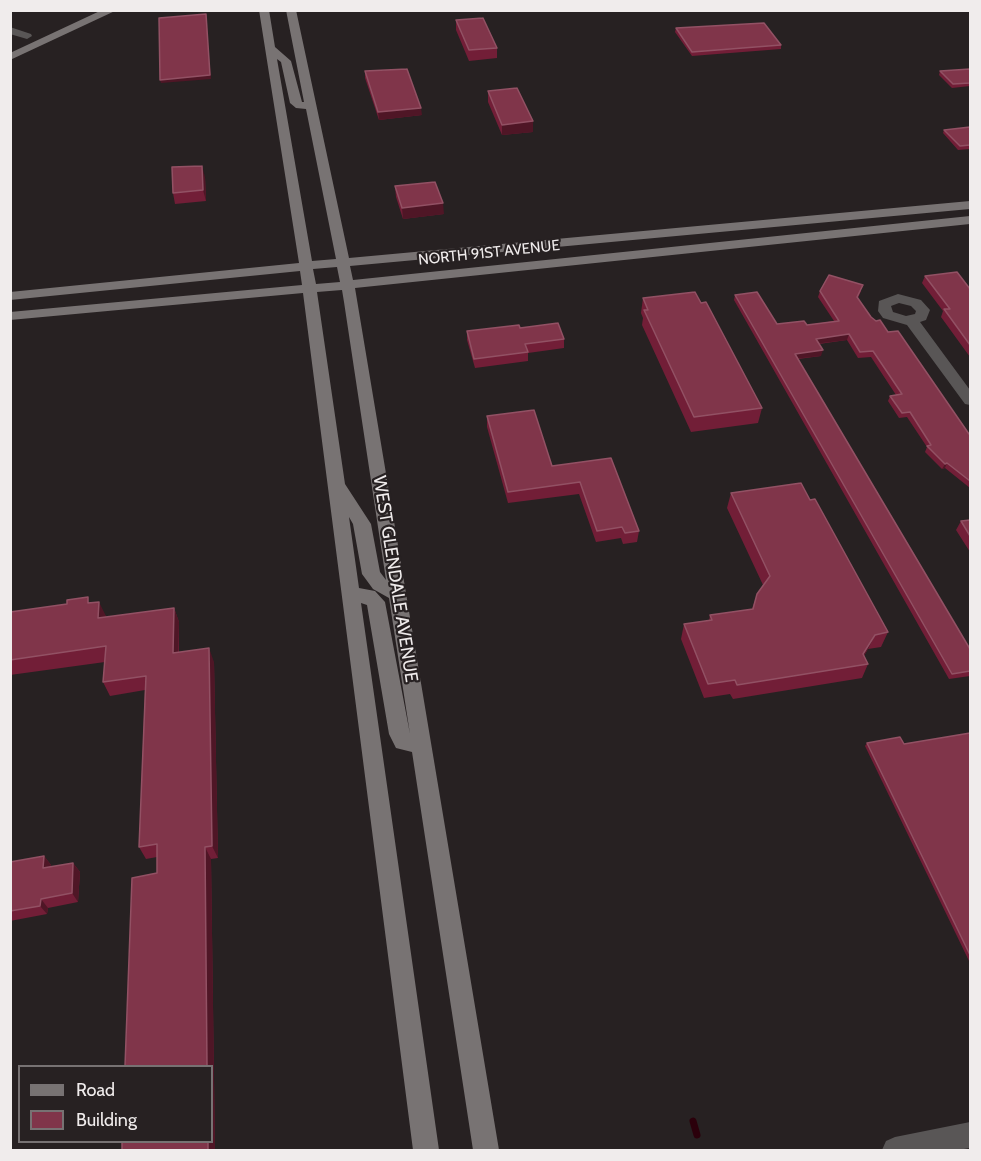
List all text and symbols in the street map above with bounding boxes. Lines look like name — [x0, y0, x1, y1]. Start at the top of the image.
street label: NORTH 91ST AVENUE — [417, 237, 561, 269]
street label: WEST GLENDALE AVENUE — [368, 474, 422, 684]
legend — [18, 1065, 213, 1143]
text: Road — [76, 1079, 115, 1101]
text: Building — [76, 1109, 137, 1131]

